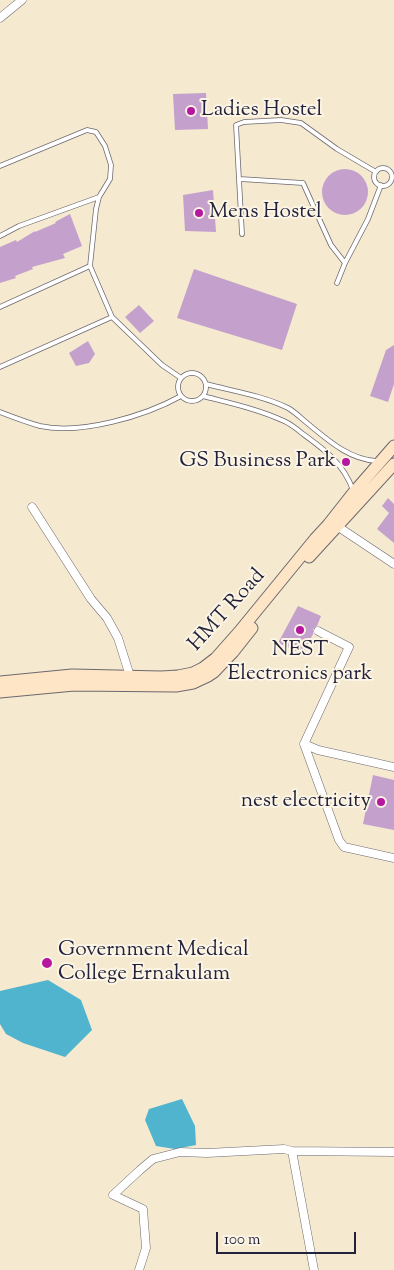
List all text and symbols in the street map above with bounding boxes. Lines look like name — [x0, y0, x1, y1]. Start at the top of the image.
place label: Ladies Hostel — [201, 98, 322, 124]
marker: Ladies Hostel — [185, 105, 197, 117]
place label: Mens Hostel — [209, 200, 322, 226]
marker: Mens Hostel — [193, 207, 205, 219]
place label: GS Business Park — [179, 449, 336, 475]
marker: GS Business Park — [340, 456, 352, 468]
street label: HMT Road — [184, 565, 272, 657]
marker: NEST Electronics park — [294, 624, 306, 636]
place label: NEST Electronics park — [228, 638, 372, 688]
place label: nest electricity — [241, 789, 371, 815]
marker: nest electricity — [375, 796, 387, 808]
place label: Government Medical College Ernakulam — [58, 938, 249, 988]
marker: Government Medical College Ernakulam — [40, 956, 54, 970]
scale bar — [219, 1222, 359, 1254]
text: 100 m — [224, 1230, 260, 1251]

